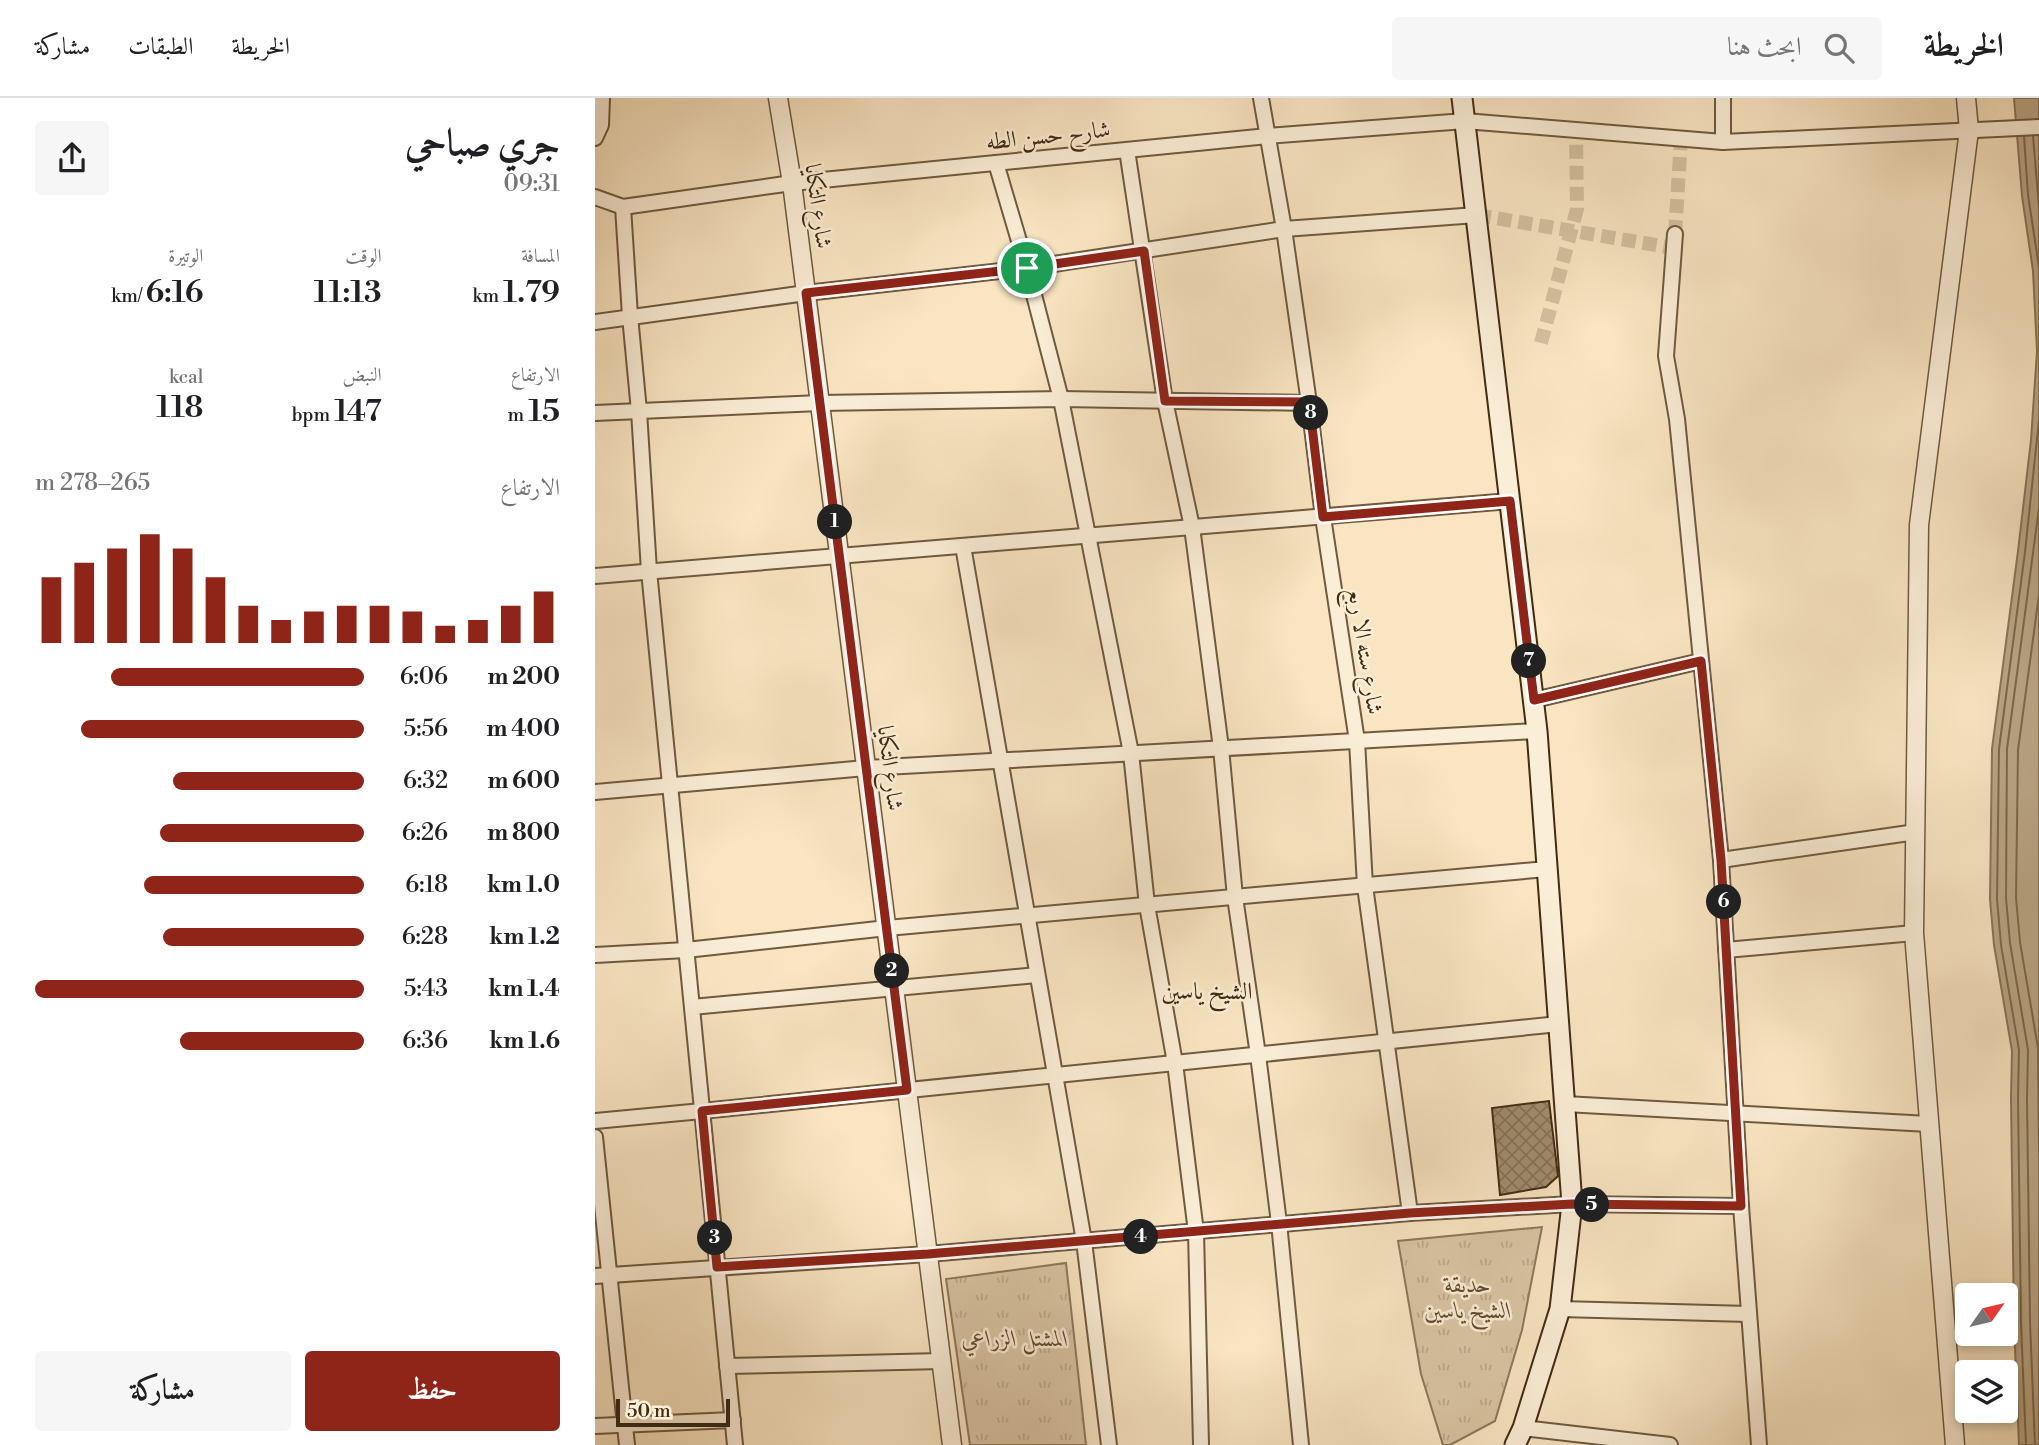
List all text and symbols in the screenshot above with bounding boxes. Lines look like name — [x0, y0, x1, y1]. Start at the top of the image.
search box — [1392, 17, 1882, 80]
text: الخريطة — [1924, 26, 2004, 67]
icon: search — [1820, 29, 1858, 67]
text: ابحث هنا — [1727, 31, 1802, 63]
text: مشاركة — [35, 32, 90, 62]
text: الطبقات — [128, 32, 194, 62]
text: الخريطة — [232, 32, 290, 62]
street label: شارح حسن الطه — [985, 116, 1112, 162]
text: جري صباحي — [405, 120, 560, 167]
button: share — [35, 121, 109, 195]
street label: شارع التكايا — [793, 162, 838, 251]
text: 09:31 — [504, 170, 560, 198]
pin — [997, 238, 1057, 298]
text: الوتيرة — [168, 244, 203, 268]
text: الوقت — [345, 244, 382, 268]
text: المسافة — [521, 244, 560, 268]
icon: arrive — [1008, 249, 1046, 287]
text: 6:16 — [145, 274, 203, 312]
text: 11:13 — [314, 274, 382, 312]
text: 1.79 — [503, 274, 560, 312]
text: /km — [111, 284, 145, 308]
text: km — [473, 284, 503, 308]
text: النبض — [343, 363, 382, 387]
text: الارتفاع — [511, 363, 560, 387]
text: kcal — [169, 365, 203, 389]
text: 118 — [156, 389, 203, 427]
text: 147 — [334, 393, 382, 431]
text: 15 — [528, 393, 560, 431]
pin: 8 — [1293, 396, 1329, 430]
text: 8 — [1304, 400, 1317, 424]
text: bpm — [292, 403, 334, 427]
text: m — [508, 403, 528, 427]
text: 265–278 m — [35, 469, 150, 497]
text: الارتفاع — [500, 474, 560, 502]
pin: 1 — [817, 504, 853, 540]
text: 1 — [830, 509, 839, 533]
street label: شارع سته الا ربع — [1335, 586, 1389, 718]
pin: 7 — [1511, 644, 1546, 678]
text: 7 — [1523, 648, 1534, 672]
text: 6:06 — [400, 663, 448, 691]
text: 200 m — [488, 663, 560, 691]
text: 5:56 — [404, 715, 448, 743]
text: 400 m — [487, 715, 560, 743]
street label: شارع التكايا — [866, 724, 909, 813]
text: 6:32 — [403, 767, 448, 795]
text: 600 m — [487, 767, 560, 795]
text: 6:26 — [402, 819, 448, 847]
text: 800 m — [487, 819, 560, 847]
text: 6:18 — [405, 871, 448, 899]
text: 1.0 km — [487, 871, 560, 899]
pin: 6 — [1707, 884, 1741, 920]
text: 6 — [1718, 889, 1729, 913]
text: 6:28 — [402, 923, 448, 951]
text: 1.2 km — [489, 923, 560, 951]
pin: 2 — [875, 954, 909, 988]
text: 2 — [886, 958, 897, 982]
text: 5:43 — [404, 975, 448, 1003]
text: 1.4 km — [488, 975, 560, 1003]
district label: الشيخ ياسين — [1161, 977, 1253, 1012]
text: 6:36 — [402, 1027, 448, 1055]
text: 1.6 km — [489, 1027, 560, 1055]
pin: 5 — [1574, 1188, 1609, 1222]
text: 5 — [1586, 1192, 1597, 1216]
pin: 3 — [697, 1220, 733, 1256]
pin: 4 — [1123, 1220, 1159, 1254]
text: 4 — [1134, 1224, 1147, 1248]
text: 3 — [709, 1225, 720, 1249]
park label: حديقة الشيخ ياسين — [1424, 1271, 1512, 1331]
north arrow — [1955, 1283, 2018, 1346]
map controls — [1955, 1283, 2018, 1423]
park label: المشتل الزراعي — [962, 1325, 1068, 1357]
button: مشاركة — [35, 1351, 291, 1431]
button: حفظ — [305, 1351, 560, 1431]
button: layers — [1955, 1360, 2018, 1423]
scale bar — [616, 1396, 730, 1428]
text: 50 m — [627, 1399, 671, 1423]

